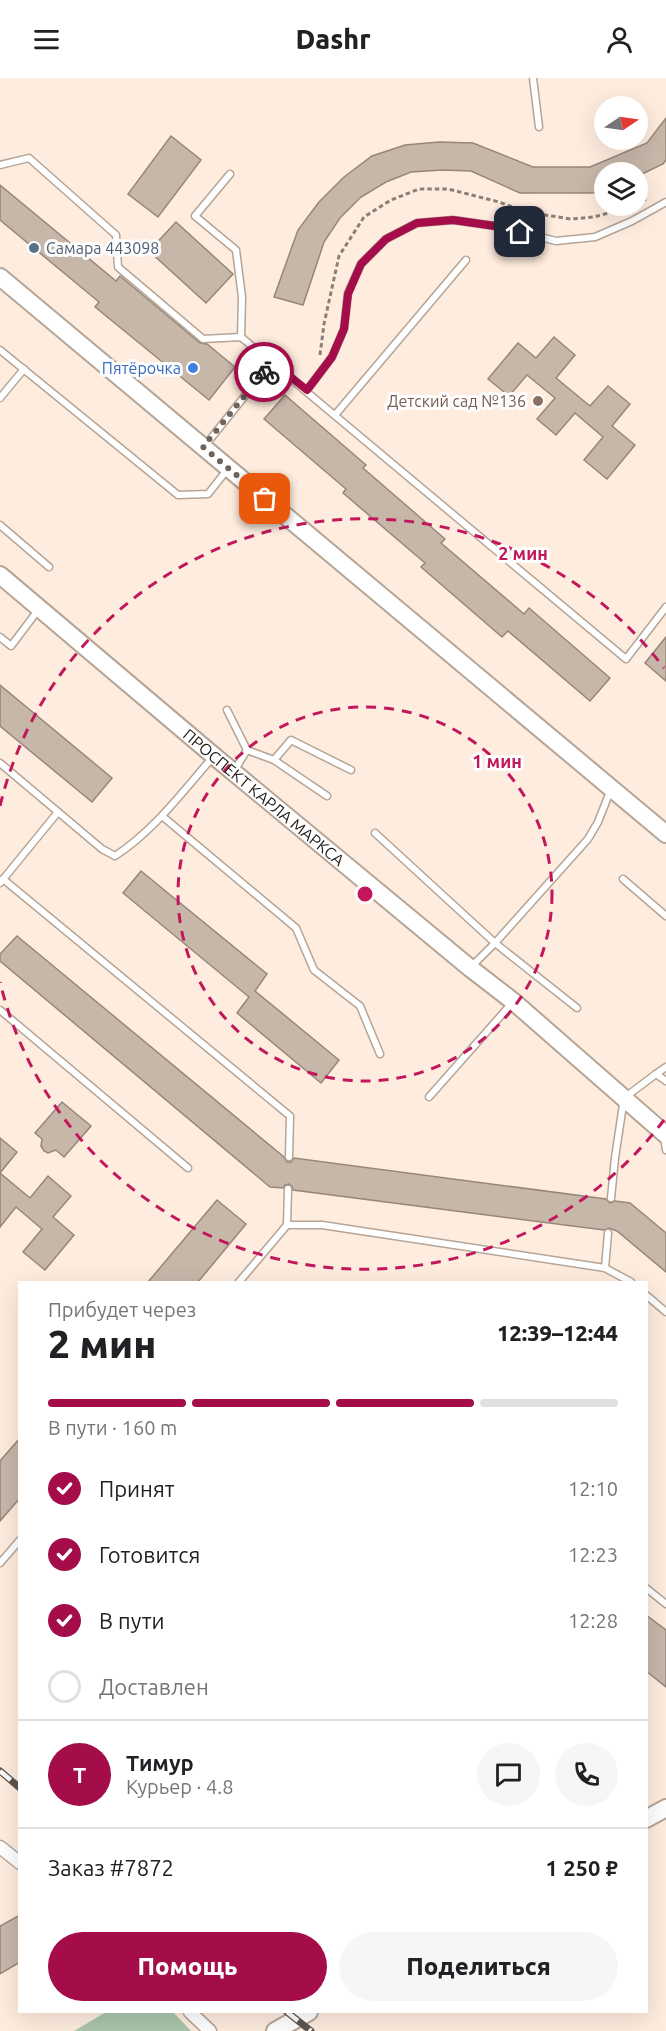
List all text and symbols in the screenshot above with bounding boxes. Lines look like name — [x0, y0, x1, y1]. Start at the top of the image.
icon: menu — [30, 23, 63, 56]
icon: person — [603, 23, 636, 56]
text: Dashr — [295, 24, 371, 54]
north arrow — [594, 96, 648, 150]
map controls — [594, 96, 648, 216]
button: layers — [594, 162, 648, 216]
pin — [494, 206, 545, 257]
icon: home — [503, 215, 536, 248]
place label: Самара 443098 — [46, 239, 159, 257]
marker: Самара 443098 — [27, 241, 41, 255]
courier — [234, 342, 294, 402]
icon: bike — [248, 356, 281, 389]
place label: Пятёрочка — [102, 359, 181, 377]
marker: Пятёрочка — [186, 361, 200, 375]
place label: Детский сад №136 — [387, 392, 526, 410]
marker: Детский сад №136 — [531, 394, 545, 408]
pin — [239, 473, 290, 524]
icon: bag — [248, 482, 281, 515]
text: 2 мин — [498, 543, 548, 563]
street label: ПРОСПЕКТ КАРЛА МАРКСА — [180, 725, 349, 870]
text: 1 мин — [472, 751, 522, 771]
centre of rings — [355, 884, 375, 904]
text: Прибудет через — [48, 1298, 196, 1321]
text: 12:39–12:44 — [497, 1320, 618, 1345]
text: 2 мин — [48, 1322, 156, 1365]
text: В пути · 160 m — [48, 1416, 177, 1439]
icon: check — [48, 1472, 81, 1505]
text: Принят — [99, 1476, 175, 1501]
text: 12:10 — [568, 1477, 618, 1500]
icon: check — [48, 1538, 81, 1571]
text: Готовится — [99, 1542, 200, 1567]
text: 12:23 — [568, 1543, 618, 1566]
icon: check — [48, 1604, 81, 1637]
text: В пути — [99, 1608, 165, 1633]
text: 12:28 — [568, 1609, 618, 1632]
text: Доставлен — [99, 1674, 209, 1699]
button: chat — [477, 1743, 540, 1806]
button: phone — [555, 1743, 618, 1806]
text: Тимур — [126, 1750, 194, 1775]
text: Т — [73, 1762, 86, 1787]
text: Курьер · 4.8 — [126, 1775, 233, 1798]
text: Заказ #7872 — [48, 1855, 174, 1880]
text: 1 250 ₽ — [546, 1855, 618, 1880]
button: Помощь — [48, 1932, 327, 2001]
button: Поделиться — [339, 1932, 618, 2001]

